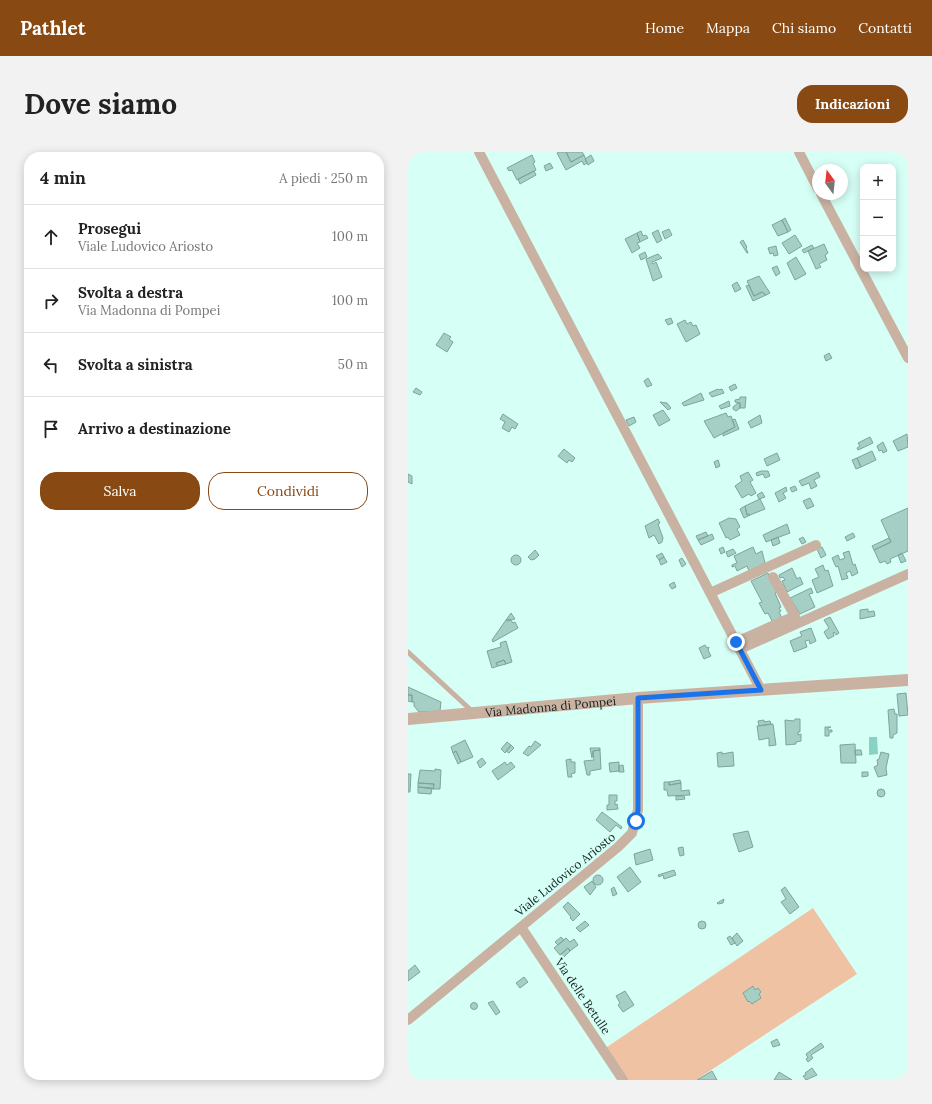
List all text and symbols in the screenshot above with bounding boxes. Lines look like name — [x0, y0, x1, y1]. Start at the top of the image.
text: Pathlet — [20, 16, 85, 40]
text: Home — [645, 19, 684, 37]
text: Mappa — [706, 19, 750, 37]
text: Chi siamo — [772, 19, 836, 37]
text: Contatti — [858, 19, 912, 37]
button: Indicazioni — [797, 85, 908, 123]
text: Dove siamo — [24, 86, 177, 122]
north arrow — [812, 164, 848, 200]
map controls — [860, 164, 896, 272]
button: + — [860, 164, 896, 200]
text: 4 min — [40, 167, 86, 189]
text: A piedi · 250 m — [279, 170, 368, 187]
button: − — [860, 200, 896, 236]
text: Prosegui — [78, 219, 141, 238]
icon: ahead — [40, 226, 62, 248]
text: 100 m — [332, 228, 368, 245]
button: layers — [860, 236, 896, 272]
text: Viale Ludovico Ariosto — [78, 238, 213, 255]
text: Svolta a destra — [78, 283, 183, 302]
icon: right — [40, 290, 62, 312]
text: 100 m — [332, 292, 368, 309]
text: Via Madonna di Pompei — [78, 302, 220, 319]
icon: left — [40, 354, 62, 376]
text: Svolta a sinistra — [78, 355, 193, 374]
text: 50 m — [338, 356, 368, 373]
icon: arrive — [40, 418, 62, 440]
text: Arrivo a destinazione — [78, 419, 231, 438]
button: Salva — [40, 472, 200, 510]
button: Condividi — [208, 472, 368, 510]
route end — [727, 633, 745, 651]
street label: Via Madonna di Pompei — [483, 693, 617, 720]
route start — [627, 812, 645, 830]
street label: Viale Ludovico Ariosto — [511, 829, 618, 920]
street label: Via delle Betulle — [551, 954, 614, 1037]

